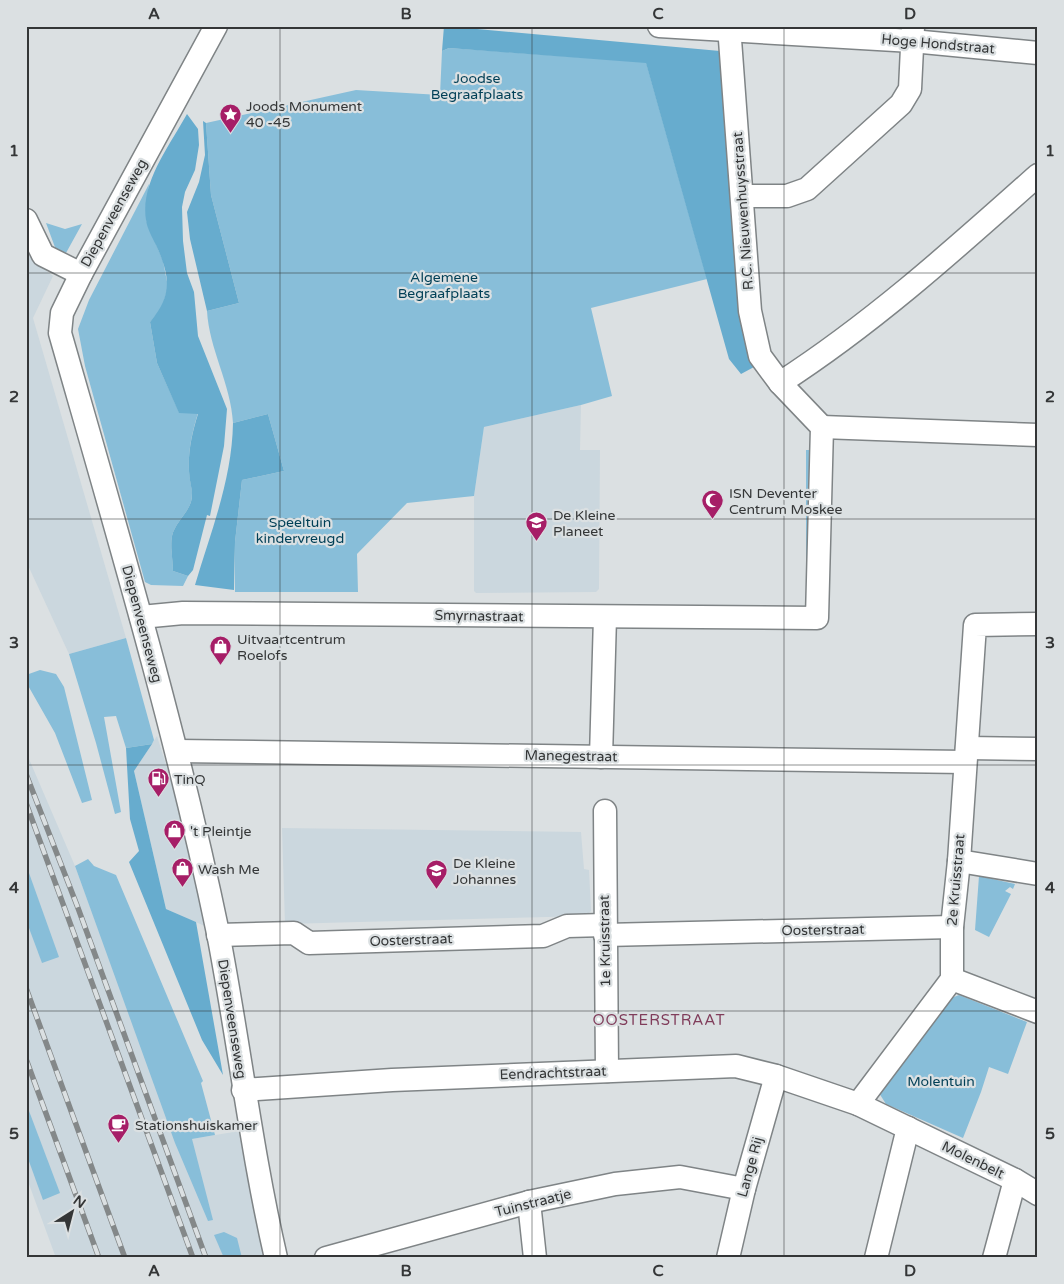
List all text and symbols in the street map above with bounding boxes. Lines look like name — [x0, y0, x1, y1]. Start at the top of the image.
text: A — [148, 4, 160, 24]
text: B — [400, 4, 412, 24]
text: C — [652, 4, 664, 24]
text: D — [904, 4, 916, 24]
street label: Hoge Hondstraat — [881, 31, 996, 57]
park label: Joodse Begraafplaats — [431, 70, 524, 103]
place label: Joods Monument 40 -45 — [246, 98, 363, 131]
place icon: Joods Monument 40 -45 — [218, 102, 242, 133]
street label: R.C. Nieuwenhuysstraat — [729, 131, 757, 291]
text: 1 — [9, 141, 19, 161]
text: 1 — [1045, 141, 1055, 161]
street label: Diepenveenseweg — [77, 156, 151, 270]
park label: Algemene Begraafplaats — [398, 269, 491, 302]
text: 2 — [9, 387, 19, 407]
text: 2 — [1045, 387, 1055, 407]
place label: ISN Deventer Centrum Moskee — [729, 485, 843, 518]
mosque icon: ISN Deventer Centrum Moskee — [701, 489, 725, 520]
place label: De Kleine Planeet — [553, 507, 616, 540]
school or university icon: De Kleine Planeet — [525, 511, 549, 542]
park label: Speeltuin kindervreugd — [256, 514, 344, 547]
street label: Diepenveenseweg — [118, 563, 166, 685]
street label: Smyrnastraat — [434, 607, 524, 625]
place label: Uitvaartcentrum Roelofs — [237, 631, 346, 664]
text: 3 — [9, 633, 19, 653]
text: 3 — [1045, 633, 1055, 653]
shop icon: Uitvaartcentrum Roelofs — [209, 635, 233, 666]
street label: Manegestraat — [524, 747, 618, 765]
fuel station icon: TinQ — [146, 767, 170, 798]
place label: TinQ — [174, 771, 206, 788]
shop icon: 't Pleintje — [162, 819, 186, 850]
place label: 't Pleintje — [190, 823, 252, 840]
street label: 2e Kruisstraat — [944, 833, 969, 927]
place label: De Kleine Johannes — [453, 855, 516, 888]
shop icon: Wash Me — [170, 857, 194, 888]
school or university icon: De Kleine Johannes — [425, 859, 449, 890]
place label: Wash Me — [198, 861, 260, 878]
text: 4 — [9, 878, 19, 898]
text: 4 — [1045, 878, 1055, 898]
street label: 1e Kruisstraat — [596, 894, 614, 987]
street label: Oosterstraat — [781, 921, 865, 939]
street label: Oosterstraat — [369, 930, 453, 950]
street label: Diepenveenseweg — [214, 958, 250, 1080]
district label: OOSTERSTRAAT — [592, 1011, 726, 1029]
street label: Eendrachtstraat — [499, 1063, 607, 1083]
park label: Molentuin — [907, 1073, 975, 1090]
cafe icon: Stationshuiskamer — [107, 1113, 131, 1144]
place label: Stationshuiskamer — [135, 1117, 258, 1134]
text: 5 — [9, 1124, 19, 1144]
text: 5 — [1045, 1124, 1055, 1144]
street label: Lange Rij — [734, 1135, 766, 1199]
street label: Molenbelt — [939, 1138, 1008, 1183]
street label: Tuinstraatje — [493, 1185, 573, 1221]
north arrow — [48, 1186, 98, 1236]
text: N — [70, 1192, 89, 1212]
text: A — [148, 1261, 160, 1281]
text: B — [400, 1261, 412, 1281]
text: C — [652, 1261, 664, 1281]
text: D — [904, 1261, 916, 1281]

